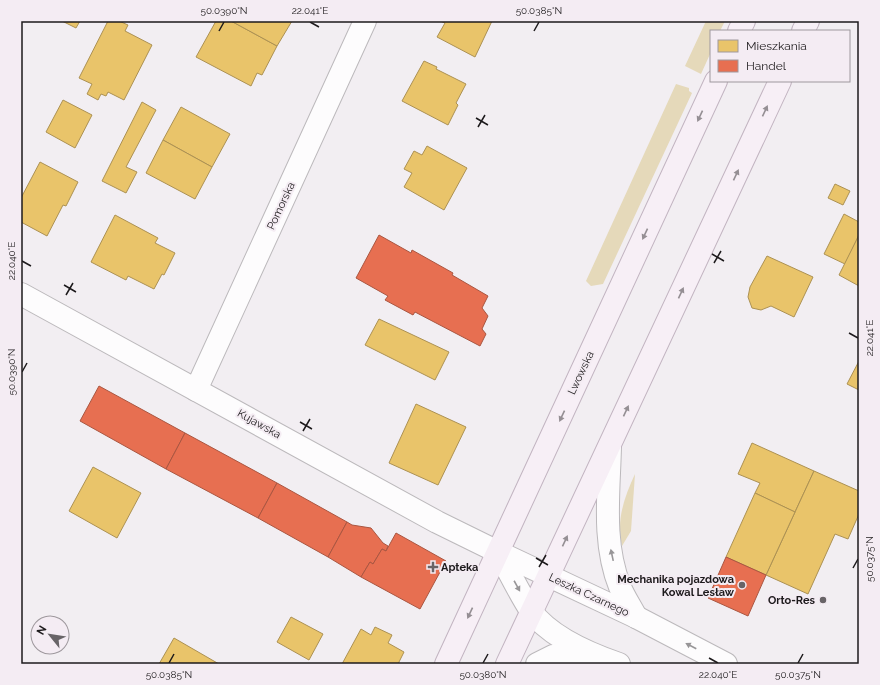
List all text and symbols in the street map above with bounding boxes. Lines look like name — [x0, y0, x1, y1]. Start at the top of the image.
text: 50.0390°N — [200, 5, 248, 16]
text: 22.041°E — [292, 5, 328, 16]
text: 50.0385°N — [516, 5, 562, 16]
legend — [710, 30, 850, 82]
text: Mieszkania — [746, 39, 807, 53]
text: Handel — [746, 59, 787, 73]
one-way arrow — [762, 105, 769, 117]
one-way arrow — [697, 111, 703, 122]
one-way arrow — [733, 169, 739, 180]
street label: Pomorska — [264, 180, 298, 232]
one-way arrow — [642, 229, 648, 240]
text: 22.040°E — [6, 242, 17, 280]
one-way arrow — [678, 287, 684, 298]
text: 22.041°E — [864, 320, 875, 356]
text: 50.0390°N — [6, 348, 17, 396]
street label: Lwowska — [565, 349, 597, 397]
one-way arrow — [623, 405, 629, 416]
street label: Kujawska — [235, 407, 283, 441]
one-way arrow — [558, 410, 565, 422]
one-way arrow — [562, 536, 568, 547]
text: 50.0375°N — [864, 536, 875, 582]
one-way arrow — [609, 549, 615, 561]
place label: Apteka — [441, 561, 478, 574]
marker: Apteka — [428, 562, 438, 572]
street label: Leszka Czarnego — [547, 571, 632, 619]
place label: Mechanika pojazdowa Kowal Lesław — [617, 573, 735, 599]
one-way arrow — [514, 580, 521, 592]
marker: Mechanika pojazdowa Kowal Lesław — [737, 580, 747, 590]
place label: Orto-Res — [768, 594, 816, 607]
marker: Orto-Res — [818, 595, 828, 605]
one-way arrow — [467, 607, 473, 618]
north arrow — [30, 615, 70, 655]
text: N — [34, 623, 50, 637]
one-way arrow — [685, 643, 697, 649]
text: 50.0385°N — [146, 669, 192, 680]
text: 50.0380°N — [459, 669, 507, 680]
text: 22.040°E — [699, 669, 737, 680]
text: 50.0375°N — [775, 669, 821, 680]

